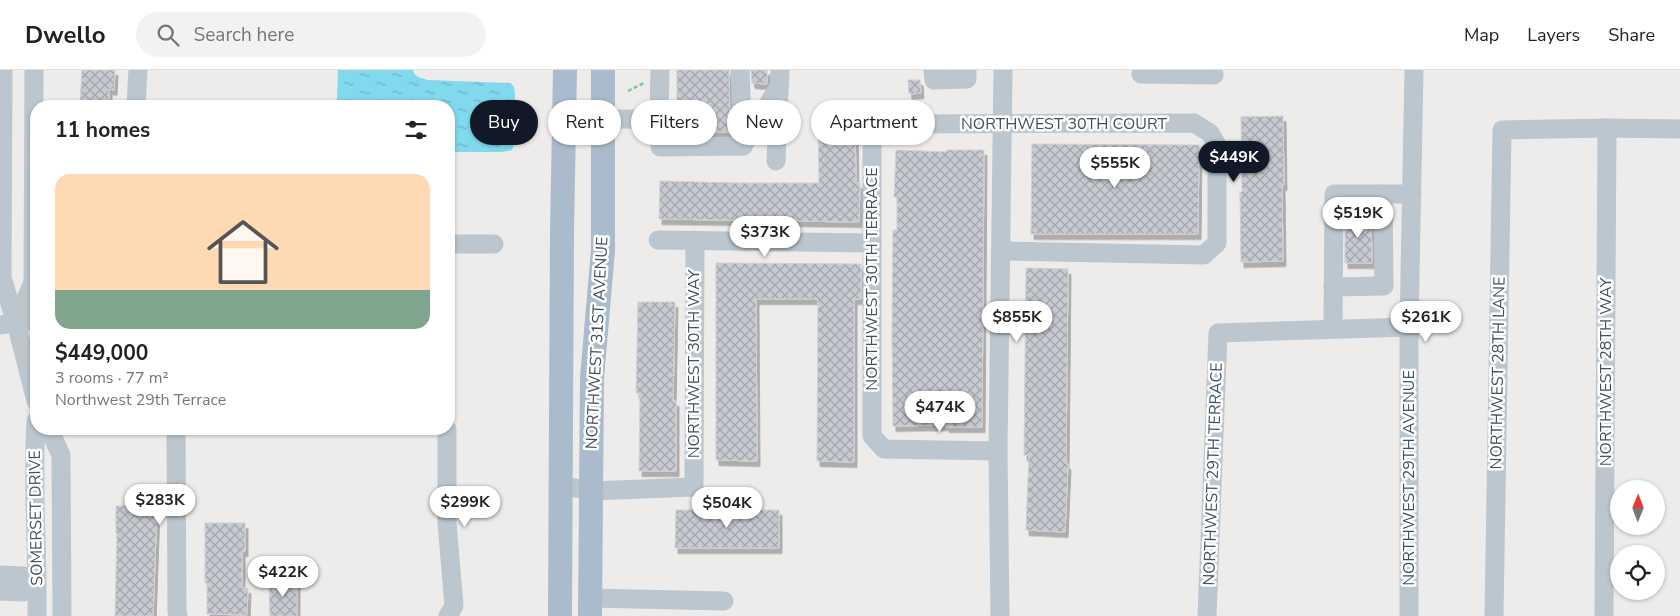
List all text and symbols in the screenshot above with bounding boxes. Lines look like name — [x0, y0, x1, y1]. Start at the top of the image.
search box — [136, 12, 486, 57]
text: Dwello — [25, 19, 106, 51]
icon: search — [154, 21, 182, 49]
text: Search here — [194, 22, 294, 48]
text: Map — [1464, 23, 1499, 47]
text: Layers — [1527, 23, 1580, 47]
text: Share — [1608, 23, 1655, 47]
chip: Buy — [470, 100, 538, 145]
chip: Rent — [548, 100, 621, 145]
chip: Filters — [631, 100, 717, 145]
chip: New — [727, 100, 801, 145]
chip: Apartment — [811, 100, 935, 145]
street label: NORTHWEST 30TH COURT — [961, 113, 1167, 135]
text: 11 homes — [55, 116, 150, 144]
icon: filters — [402, 116, 430, 144]
pin: $449K — [1199, 140, 1269, 183]
pin: $555K — [1080, 146, 1150, 189]
text: $449K — [1209, 146, 1259, 168]
text: $555K — [1090, 152, 1140, 174]
street label: NORTHWEST 30TH TERRACE — [861, 167, 883, 391]
pin: $519K — [1323, 196, 1393, 239]
text: $519K — [1333, 202, 1383, 224]
icon: home — [198, 207, 288, 297]
pin: $373K — [730, 216, 800, 258]
text: $373K — [740, 221, 790, 243]
street label: NORTHWEST 31ST AVENUE — [580, 236, 614, 450]
street label: NORTHWEST 30TH WAY — [683, 269, 705, 458]
street label: NORTHWEST 28TH LANE — [1485, 276, 1511, 470]
street label: NORTHWEST 28TH WAY — [1595, 277, 1617, 466]
pin: $855K — [982, 300, 1052, 343]
pin: $261K — [1391, 300, 1461, 343]
text: $855K — [992, 306, 1042, 328]
text: $261K — [1401, 306, 1451, 328]
text: $449,000 — [55, 339, 148, 367]
street label: NORTHWEST 29TH TERRACE — [1198, 362, 1228, 586]
text: 3 rooms · 77 m² — [55, 367, 168, 389]
street label: NORTHWEST 29TH AVENUE — [1398, 370, 1420, 586]
text: Northwest 29th Terrace — [55, 389, 226, 411]
pin: $474K — [905, 390, 975, 433]
text: $474K — [915, 396, 965, 418]
street label: SOMERSET DRIVE — [24, 450, 48, 586]
north arrow — [1610, 480, 1665, 535]
map controls — [1610, 480, 1665, 600]
pin: $283K — [125, 484, 195, 526]
pin: $299K — [430, 486, 500, 528]
pin: $504K — [692, 486, 762, 529]
text: $283K — [135, 489, 185, 511]
text: $299K — [440, 491, 490, 513]
text: $504K — [702, 492, 752, 514]
button: locate — [1610, 545, 1665, 600]
pin: $422K — [248, 556, 318, 598]
text: $422K — [258, 561, 308, 583]

